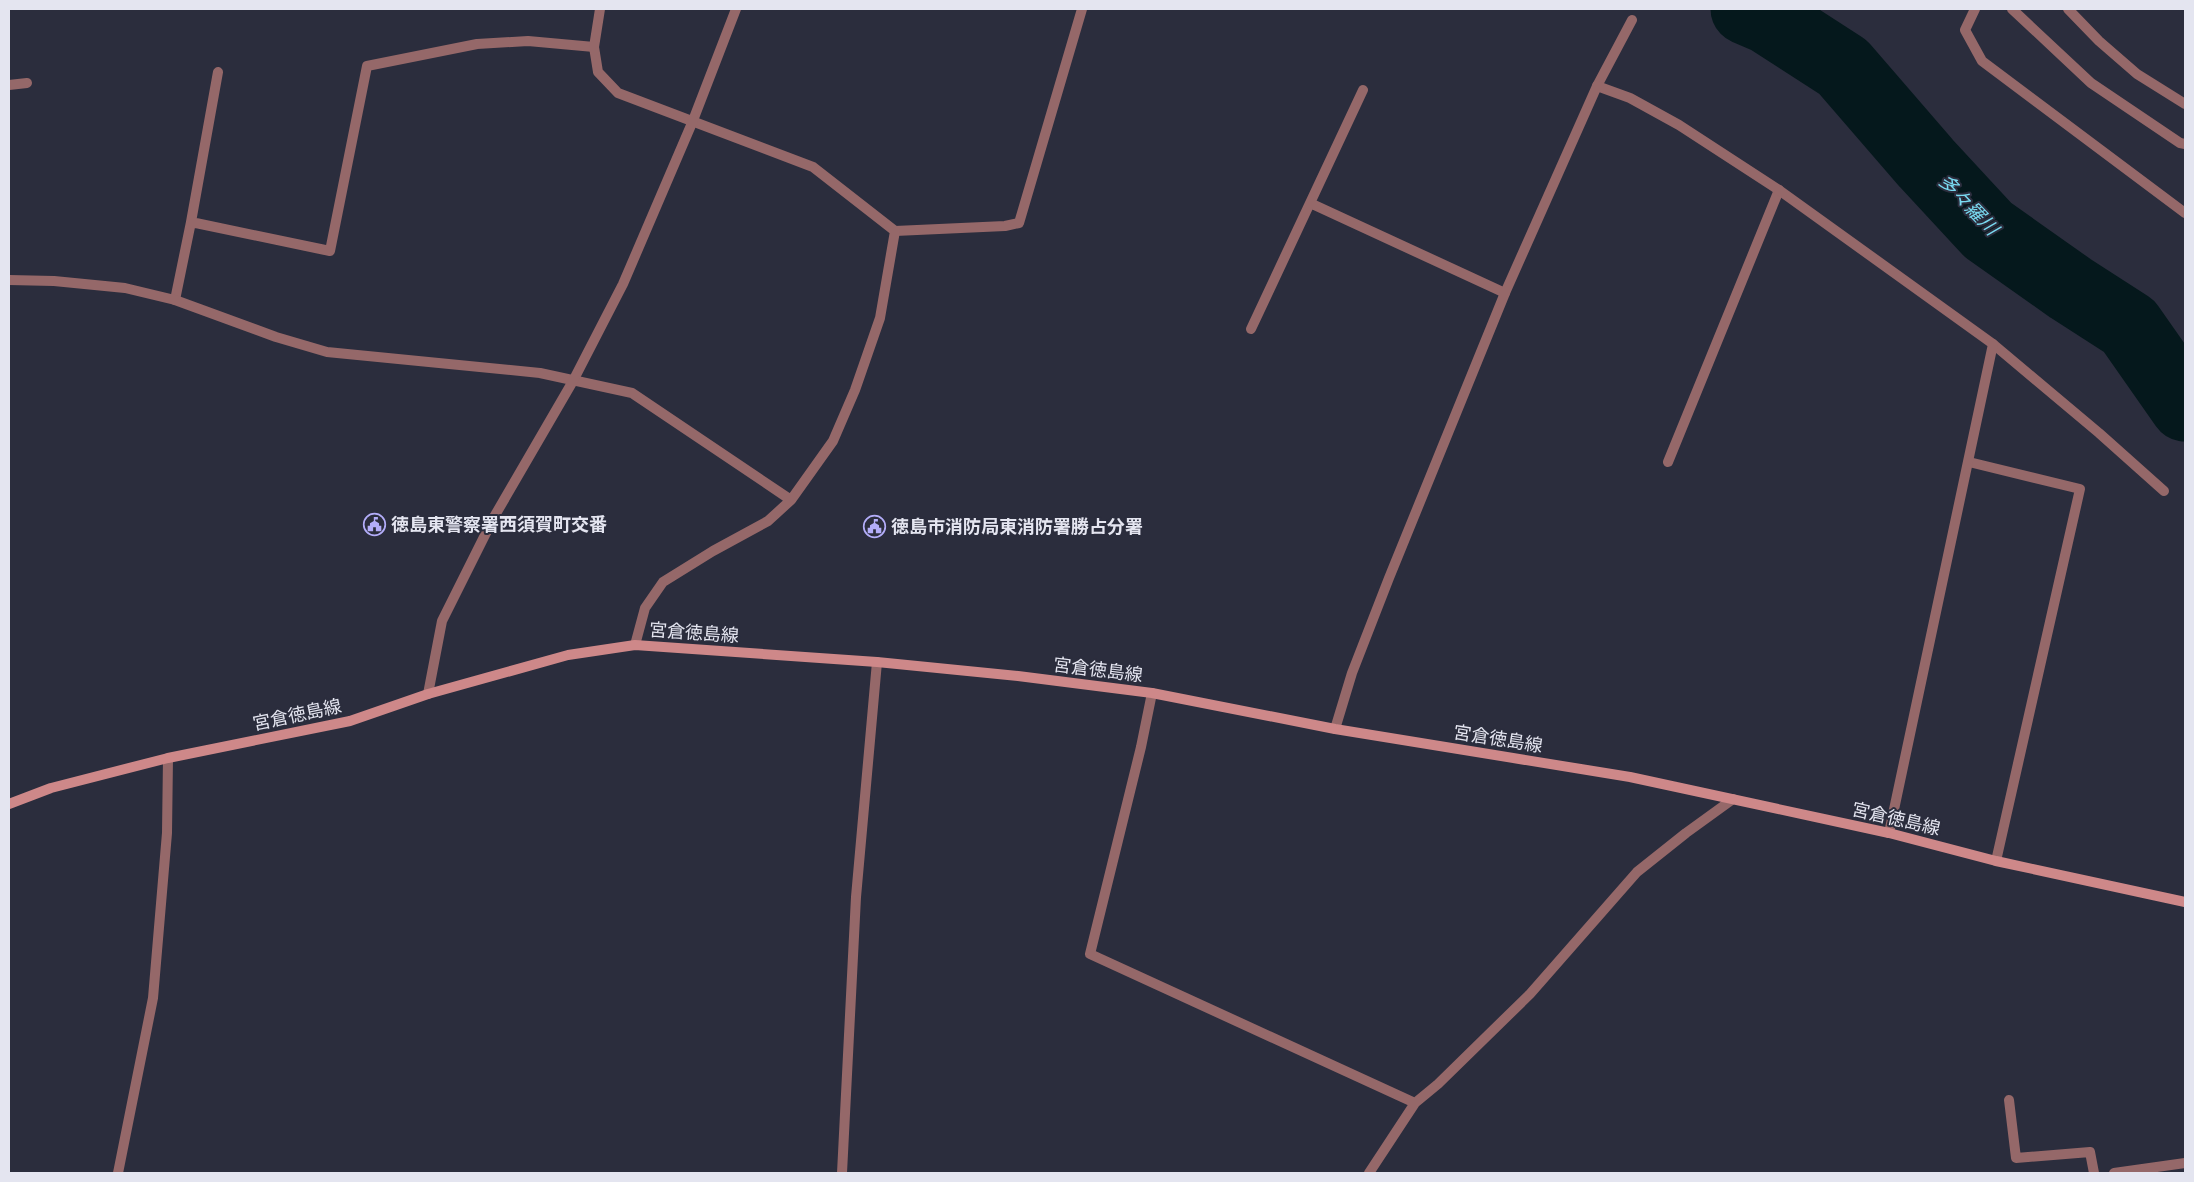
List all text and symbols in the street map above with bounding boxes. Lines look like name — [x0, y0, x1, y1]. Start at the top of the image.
water label: 多々羅川 — [1933, 169, 2004, 242]
public building icon: 徳島東警察署西須賀町交番 — [363, 513, 387, 537]
place label: 徳島東警察署西須賀町交番 — [391, 514, 607, 536]
public building icon: 徳島市消防局東消防署勝占分署 — [863, 515, 887, 539]
place label: 徳島市消防局東消防署勝占分署 — [891, 516, 1143, 538]
street label: 宮倉徳島線 — [648, 619, 740, 647]
street label: 宮倉徳島線 — [1052, 654, 1144, 686]
street label: 宮倉徳島線 — [251, 695, 343, 735]
street label: 宮倉徳島線 — [1452, 721, 1544, 757]
street label: 宮倉徳島線 — [1850, 798, 1942, 840]

